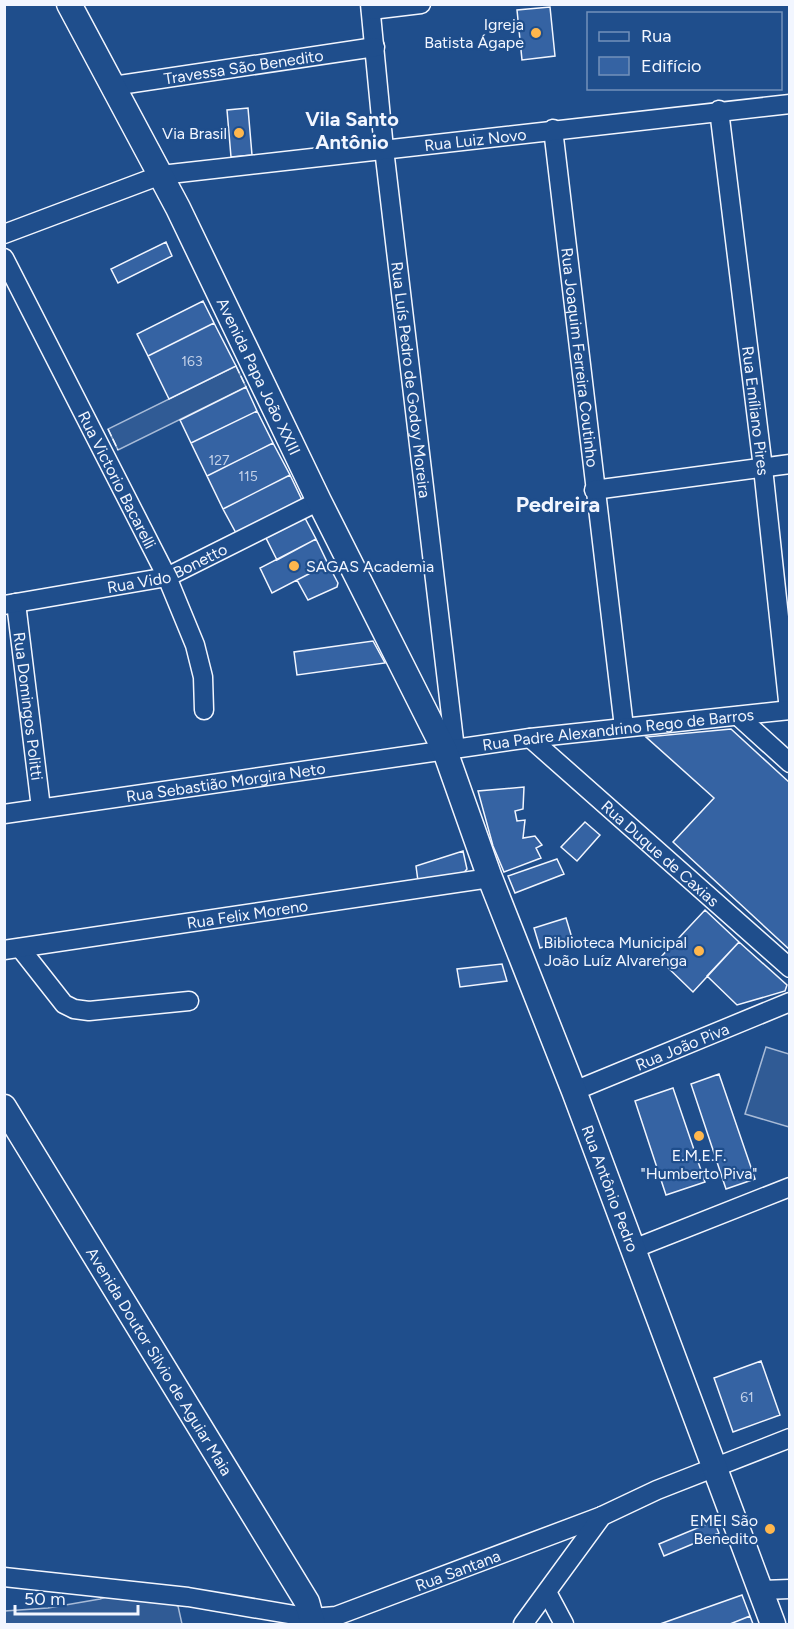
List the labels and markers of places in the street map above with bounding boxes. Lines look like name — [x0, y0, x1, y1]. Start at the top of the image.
place label: Igreja Batista Ágape — [424, 15, 524, 52]
marker: Igreja Batista Ágape — [529, 26, 543, 40]
place label: Via Brasil — [162, 124, 227, 143]
marker: Via Brasil — [232, 126, 246, 140]
place label: SAGAS Academia — [306, 557, 434, 576]
marker: SAGAS Academia — [287, 559, 301, 573]
place label: Biblioteca Municipal João Luíz Alvarenga — [544, 933, 687, 970]
marker: Biblioteca Municipal João Luíz Alvarenga — [692, 944, 706, 958]
marker: E.M.E.F. "Humberto Piva" — [692, 1129, 706, 1143]
place label: E.M.E.F. "Humberto Piva" — [641, 1146, 757, 1183]
place label: EMEI São Benedito — [690, 1511, 758, 1548]
marker: EMEI São Benedito — [763, 1522, 777, 1536]

